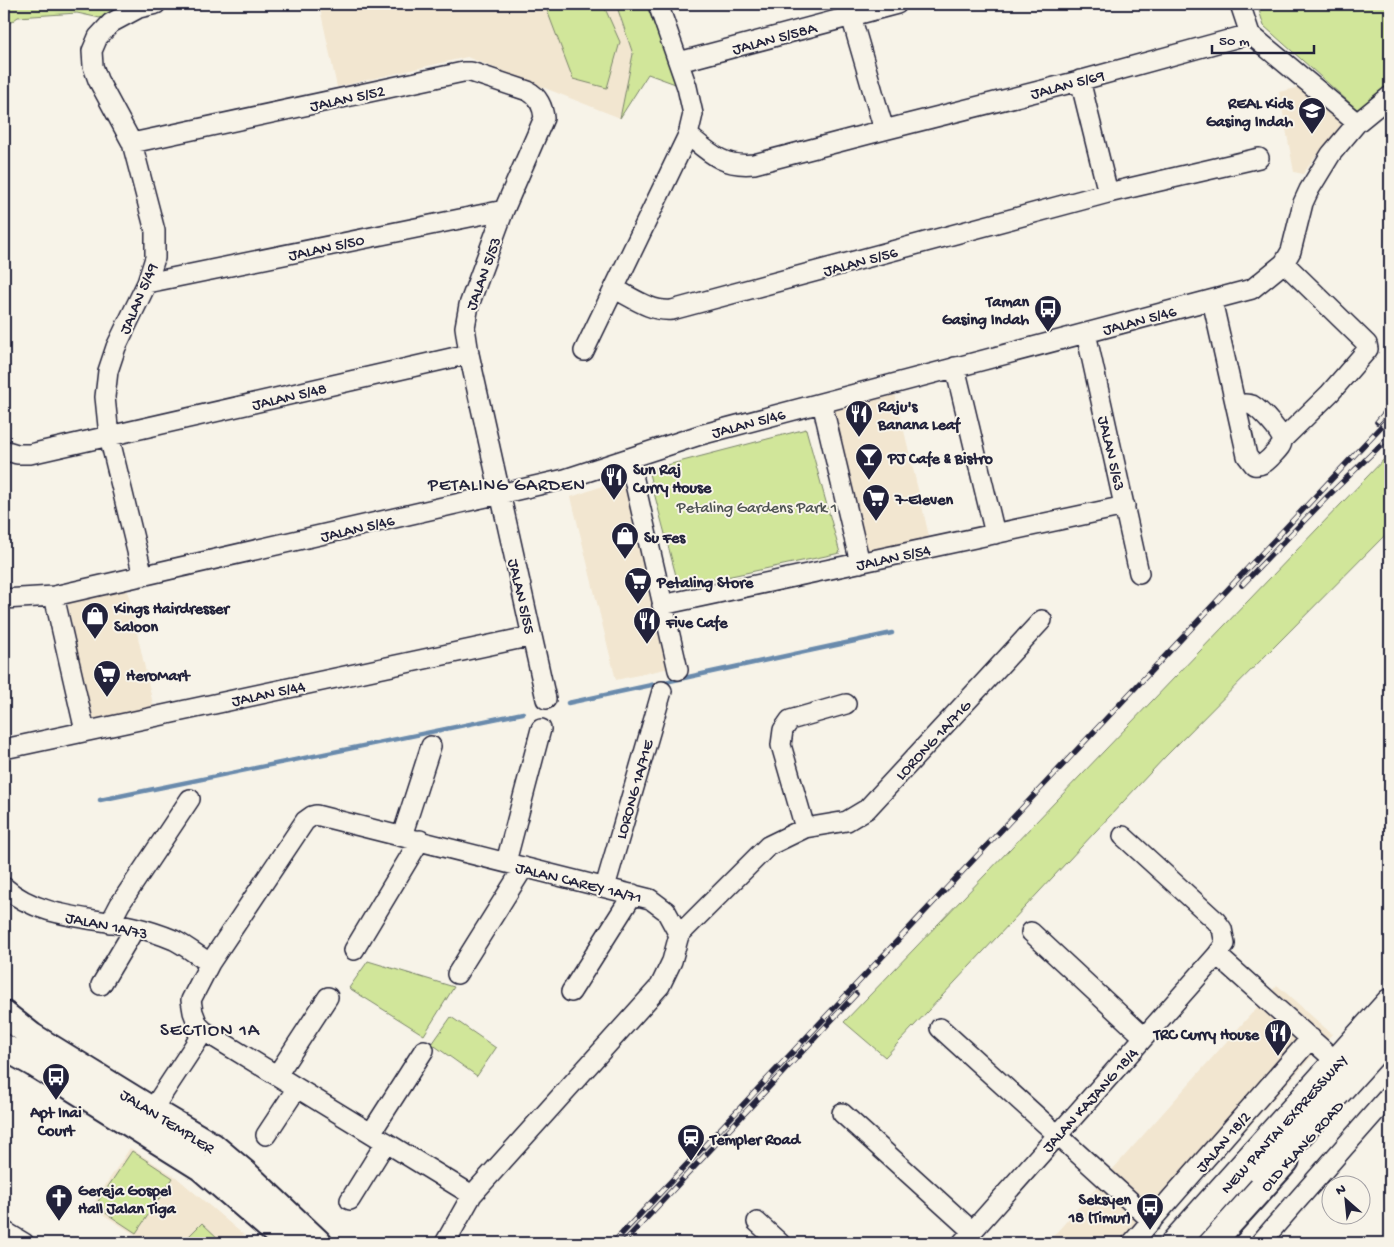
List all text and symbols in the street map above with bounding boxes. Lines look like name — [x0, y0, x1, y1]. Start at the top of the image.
street label: JALAN 5/58A — [731, 20, 821, 61]
scale bar — [1212, 22, 1314, 54]
text: 50 m — [1219, 33, 1250, 51]
street label: JALAN 5/69 — [1029, 67, 1107, 105]
street label: JALAN 5/52 — [309, 83, 387, 118]
place label: REAL Kids Gasing Indah — [1206, 96, 1294, 133]
school or university icon: REAL Kids Gasing Indah — [1297, 96, 1327, 135]
street label: JALAN 5/50 — [287, 232, 366, 267]
street label: JALAN 5/53 — [463, 235, 507, 313]
street label: JALAN 5/56 — [822, 244, 901, 282]
street label: JALAN 5/49 — [117, 261, 164, 338]
place label: Taman Gasing Indah — [942, 294, 1029, 331]
bus stop icon: Taman Gasing Indah — [1033, 294, 1063, 333]
street label: JALAN 5/46 — [1101, 303, 1180, 341]
street label: JALAN 5/48 — [251, 381, 329, 416]
restaurant icon: Raju's Banana Leaf — [844, 399, 874, 438]
place label: Raju's Banana Leaf — [877, 399, 962, 436]
street label: JALAN 5/46 — [710, 406, 789, 444]
street label: JALAN 5/63 — [1092, 415, 1127, 493]
bar icon: PJ Cafe & Bistro — [854, 442, 884, 481]
place label: PJ Cafe & Bistro — [887, 450, 993, 470]
restaurant icon: Sun Raj Curry House — [599, 462, 629, 501]
place label: Sun Raj Curry House — [632, 462, 712, 499]
district label: PETALING GARDEN — [427, 476, 586, 497]
supermarket icon: 7-Eleven — [861, 483, 891, 522]
place label: 7-Eleven — [894, 492, 953, 511]
park label: Petaling Gardens Park 1 — [676, 500, 837, 519]
street label: JALAN 5/46 — [319, 512, 398, 548]
shop icon: Su Fes — [610, 521, 640, 560]
place label: Su Fes — [644, 530, 686, 549]
street label: JALAN 5/54 — [855, 542, 933, 577]
street label: JALAN 5/55 — [502, 557, 537, 636]
supermarket icon: Petaling Store — [623, 566, 653, 605]
place label: Petaling Store — [656, 575, 754, 594]
shop icon: Kings Hairdresser Saloon — [80, 601, 110, 640]
place label: Kings Hairdresser Saloon — [113, 601, 231, 638]
restaurant icon: Five Cafe — [632, 606, 662, 645]
place label: Five Cafe — [665, 614, 728, 634]
supermarket icon: HeroMart — [92, 659, 122, 698]
place label: HeroMart — [126, 668, 191, 687]
street label: JALAN 5/44 — [230, 678, 308, 712]
street label: LORONG 1A/71G — [893, 697, 977, 785]
street label: LORONG 1A/71E — [613, 737, 660, 842]
street label: JALAN CAREY 1A/71 — [513, 859, 643, 909]
street label: JALAN 1A/73 — [63, 909, 149, 945]
restaurant icon: TRC Curry House — [1263, 1018, 1293, 1057]
district label: SECTION 1A — [160, 1020, 261, 1043]
place label: TRC Curry House — [1152, 1027, 1260, 1046]
street label: JALAN KAJANG 18/4 — [1040, 1045, 1144, 1158]
street label: NEW PANTAI EXPRESSWAY — [1215, 1049, 1351, 1197]
bus stop icon: Apt Inai Court — [41, 1062, 71, 1101]
street label: JALAN TEMPLER — [115, 1086, 217, 1160]
street label: OLD KLANG ROAD — [1258, 1097, 1350, 1197]
place label: Apt Inai Court — [29, 1105, 82, 1142]
street label: JALAN 18/2 — [1193, 1109, 1256, 1178]
station icon: Templer Road — [676, 1123, 706, 1162]
place label: Templer Road — [708, 1132, 801, 1151]
north arrow — [1322, 1174, 1372, 1224]
church icon: Gereja Gospel Hall Jalan Tiga — [44, 1183, 74, 1222]
place label: Gereja Gospel Hall Jalan Tiga — [78, 1183, 177, 1220]
place label: Seksyen 18 (Timur) — [1068, 1192, 1131, 1229]
bus stop icon: Seksyen 18 (Timur) — [1135, 1192, 1165, 1231]

